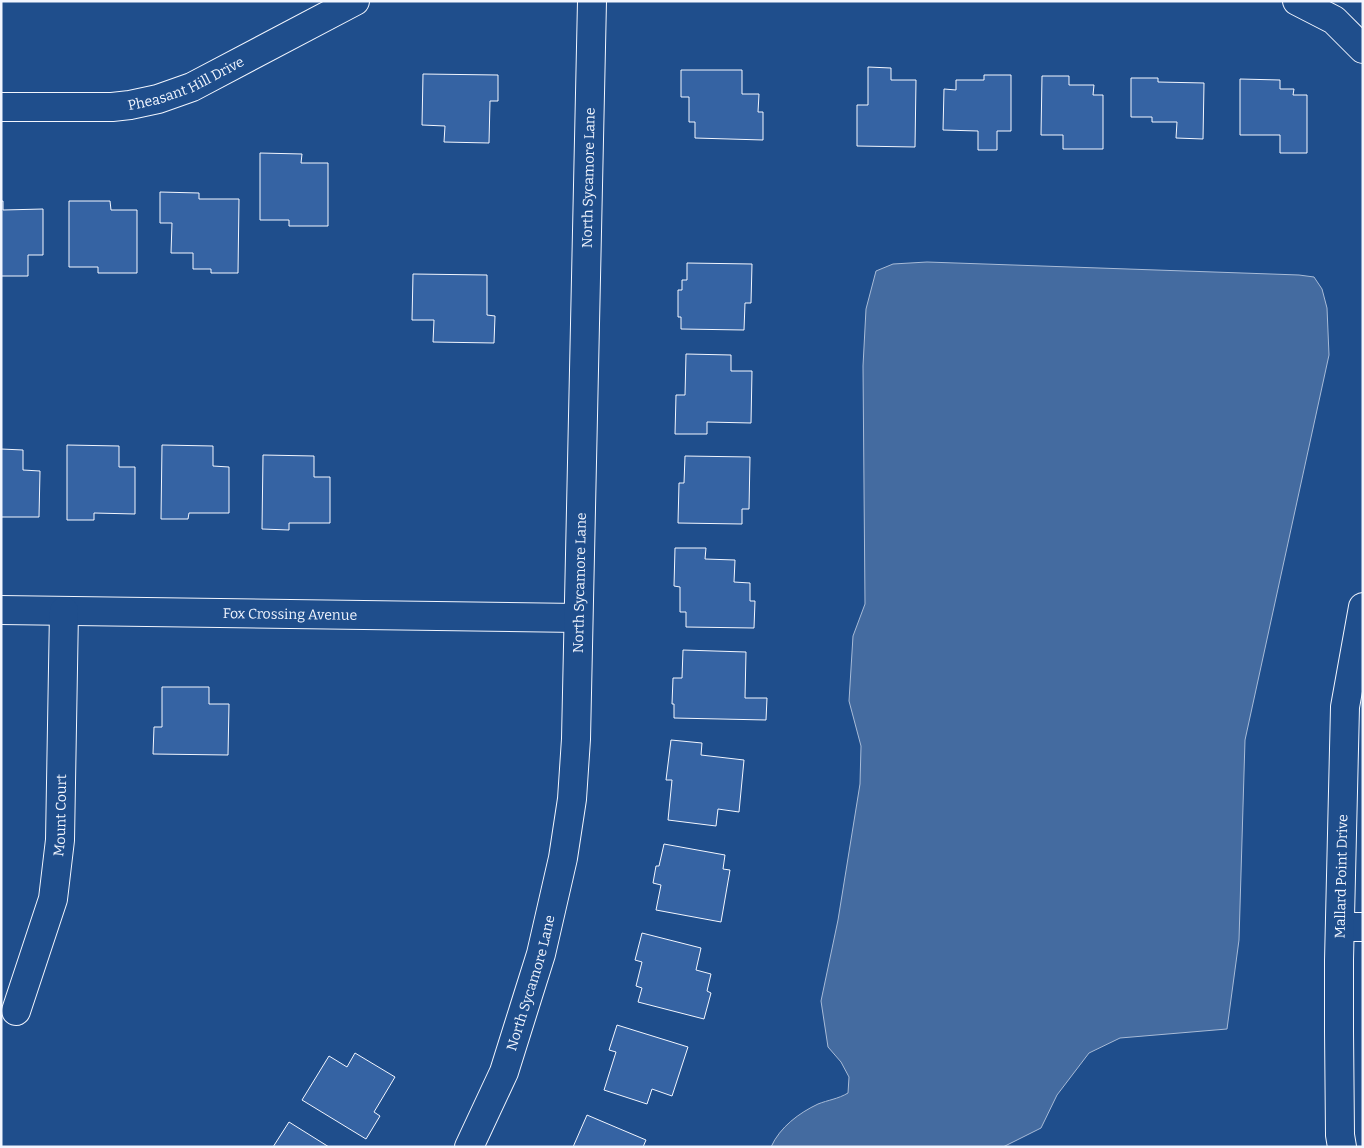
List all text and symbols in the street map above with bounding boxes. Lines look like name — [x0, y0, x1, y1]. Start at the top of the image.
street label: Pheasant Hill Drive — [126, 53, 247, 114]
street label: North Sycamore Lane — [578, 107, 598, 248]
street label: North Sycamore Lane — [569, 512, 589, 653]
street label: Fox Crossing Avenue — [223, 605, 357, 623]
street label: Mount Court — [50, 774, 70, 857]
street label: Mallard Point Drive — [1331, 814, 1351, 938]
street label: North Sycamore Lane — [503, 913, 558, 1053]

